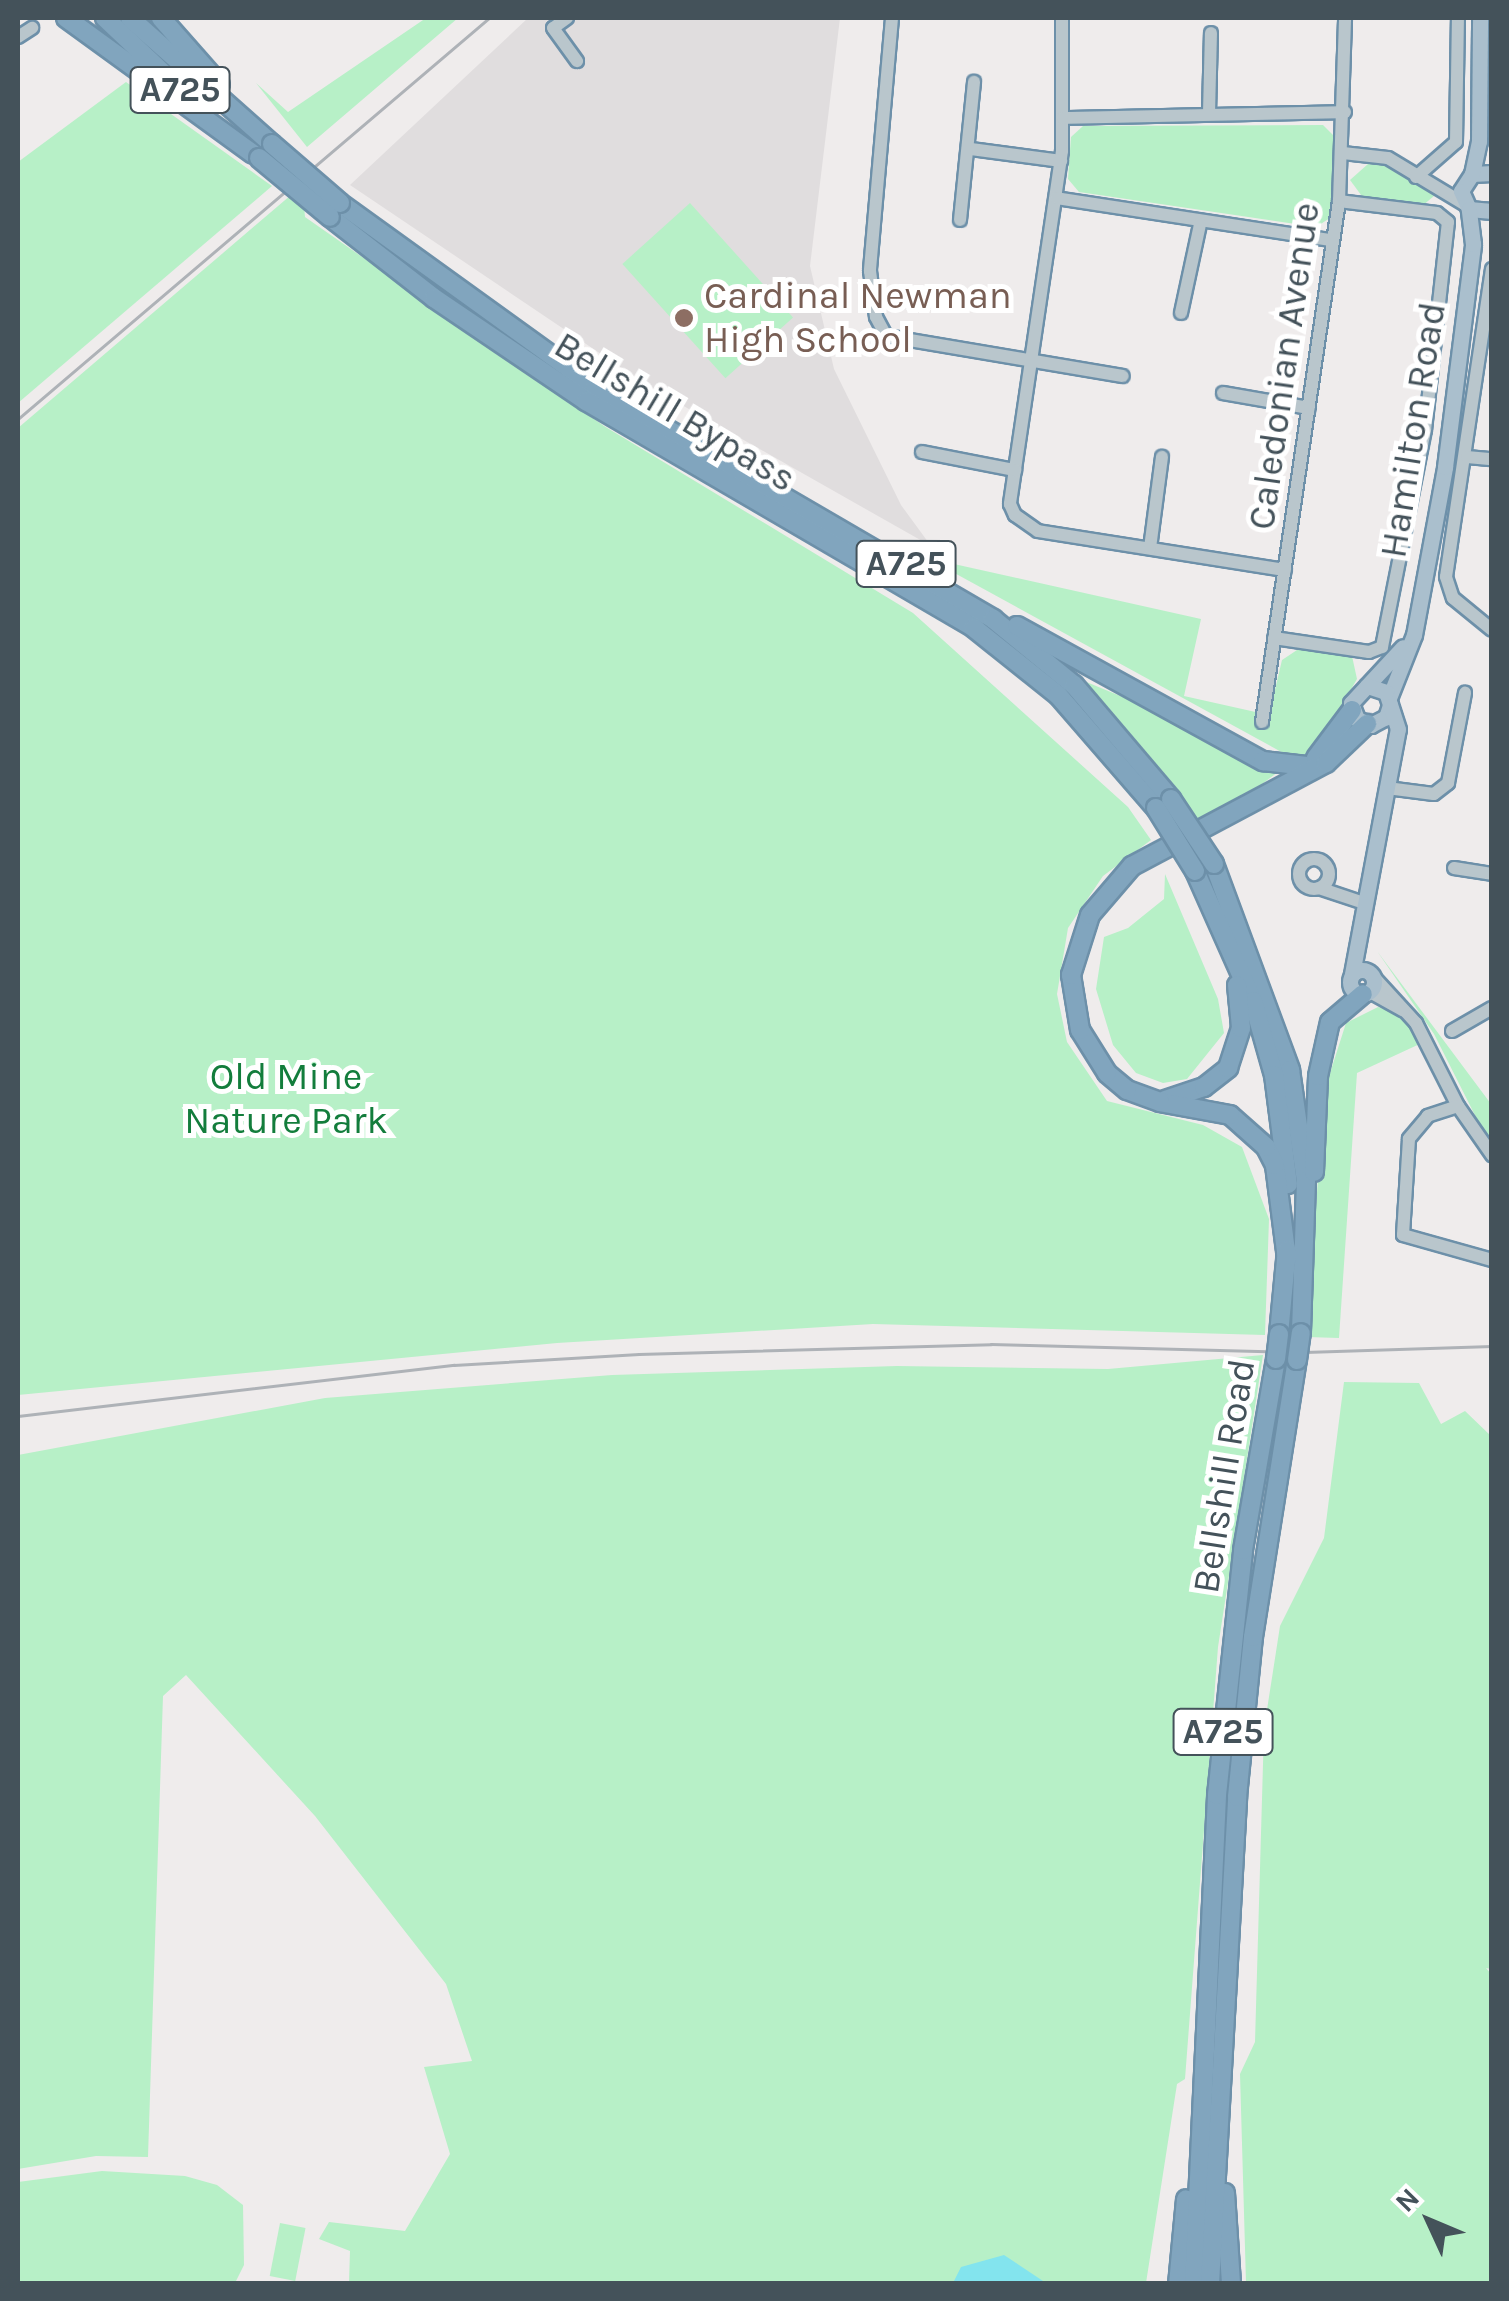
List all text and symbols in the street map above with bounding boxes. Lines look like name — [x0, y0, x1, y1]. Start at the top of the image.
road number: A725 — [128, 60, 232, 120]
street label: Caledonian Avenue — [1238, 200, 1330, 532]
place label: Cardinal Newman High School — [704, 273, 1012, 362]
street label: Hamilton Road — [1370, 299, 1456, 561]
marker: Cardinal Newman High School — [673, 307, 695, 329]
street label: Bellshill Bypass — [546, 322, 804, 502]
road number: A725 — [854, 534, 958, 594]
park label: Old Mine Nature Park — [184, 1054, 388, 1144]
street label: Bellshill Road — [1183, 1356, 1265, 1596]
road number: A725 — [1170, 1702, 1276, 1762]
north arrow — [1379, 2171, 1479, 2271]
text: N — [1388, 2181, 1426, 2219]

